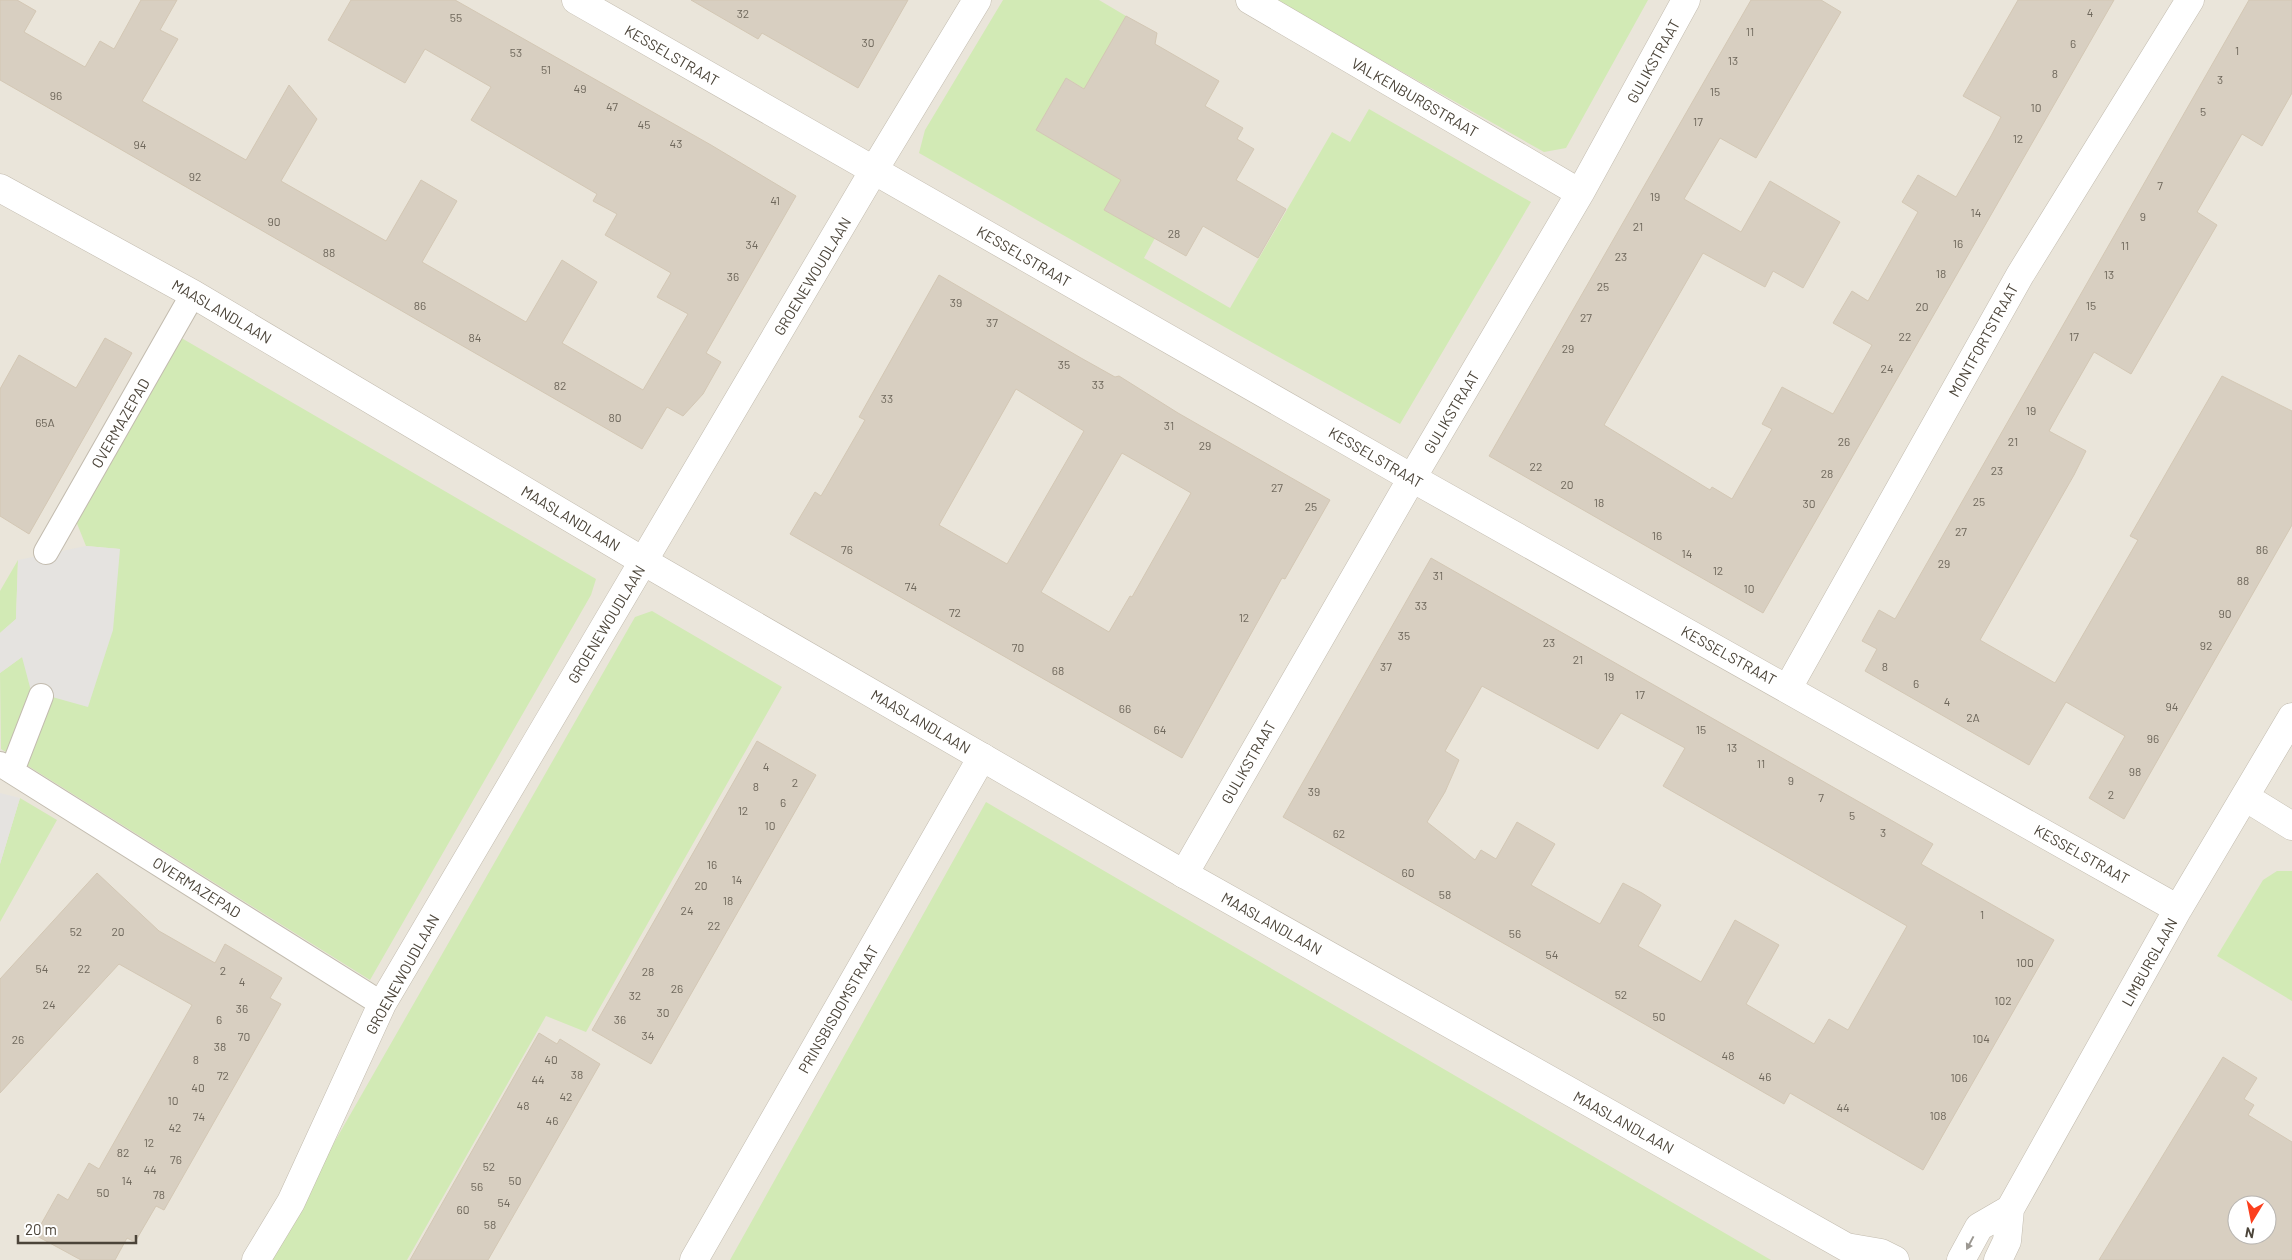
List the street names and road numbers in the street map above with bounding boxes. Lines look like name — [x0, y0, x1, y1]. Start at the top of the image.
street label: GULIKSTRAAT — [1623, 16, 1683, 106]
street label: KESSELSTRAAT — [622, 21, 722, 89]
street label: VALKENBURGSTRAAT — [1348, 53, 1482, 141]
street label: GROENEWOUDLAAN — [770, 214, 854, 338]
street label: KESSELSTRAAT — [974, 222, 1074, 290]
street label: MAASLANDLAAN — [169, 275, 275, 347]
street label: MONTFORTSTRAAT — [1944, 280, 2022, 400]
street label: GULIKSTRAAT — [1419, 368, 1483, 456]
street label: OVERMAZEPAD — [87, 375, 153, 471]
street label: KESSELSTRAAT — [1326, 423, 1426, 491]
street label: MAASLANDLAAN — [518, 481, 624, 555]
street label: GROENEWOUDLAAN — [564, 562, 648, 686]
street label: KESSELSTRAAT — [1678, 621, 1780, 689]
street label: MAASLANDLAAN — [868, 685, 974, 757]
street label: GULIKSTRAAT — [1217, 717, 1279, 807]
street label: KESSELSTRAAT — [2031, 820, 2133, 888]
street label: OVERMAZEPAD — [150, 853, 244, 921]
street label: MAASLANDLAAN — [1219, 888, 1325, 958]
street label: GROENEWOUDLAAN — [361, 911, 443, 1037]
street label: LIMBURGLAAN — [2117, 915, 2181, 1009]
street label: PRINSBISDOMSTRAAT — [794, 942, 882, 1076]
street label: MAASLANDLAAN — [1571, 1087, 1677, 1157]

